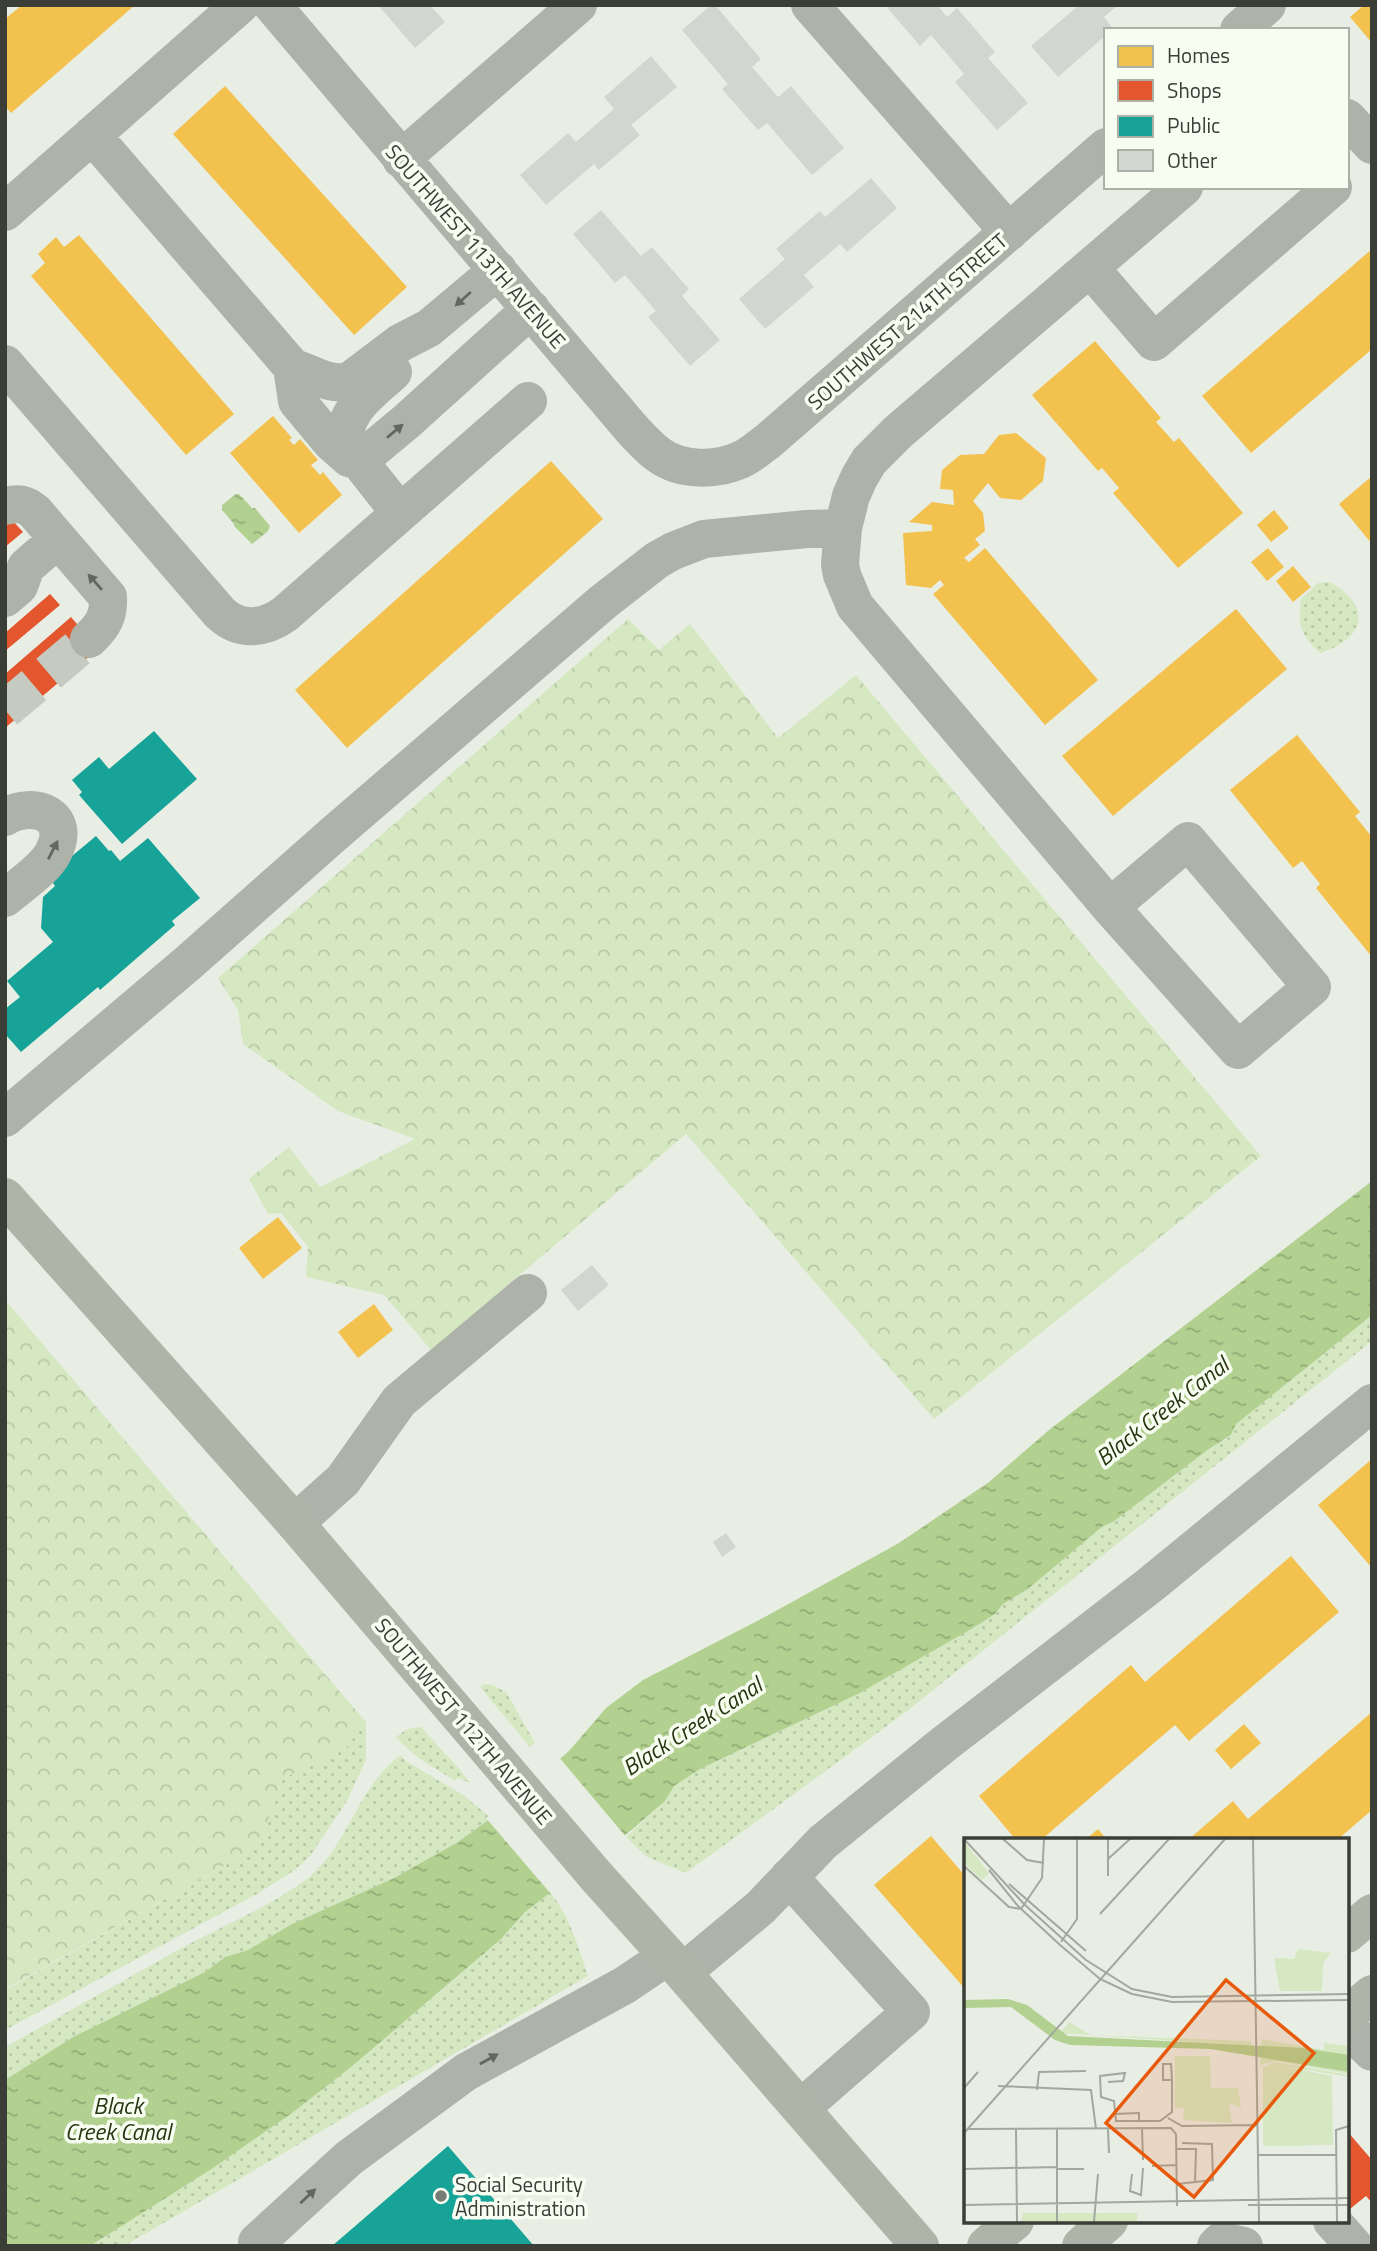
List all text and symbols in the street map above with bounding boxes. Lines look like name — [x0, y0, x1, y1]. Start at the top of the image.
legend — [1104, 28, 1349, 189]
text: Homes — [1167, 39, 1230, 71]
text: Shops — [1167, 74, 1222, 106]
text: Public — [1167, 109, 1220, 141]
street label: SOUTHWEST 113TH AVENUE — [378, 137, 574, 355]
text: Other — [1167, 144, 1217, 176]
street label: SOUTHWEST 214TH STREET — [800, 225, 1014, 417]
one-way arrow — [455, 290, 472, 306]
one-way arrow — [386, 424, 403, 439]
one-way arrow — [88, 574, 103, 591]
one-way arrow — [46, 840, 58, 860]
water label: Black Creek Canal — [1088, 1346, 1238, 1474]
street label: SOUTHWEST 112TH AVENUE — [368, 1611, 560, 1831]
water label: Black Creek Canal — [615, 1666, 771, 1784]
inset map — [964, 1838, 1349, 2223]
one-way arrow — [479, 2053, 499, 2065]
water label: Black Creek Canal — [65, 2088, 174, 2149]
place label: Social Security Administration — [455, 2168, 586, 2224]
one-way arrow — [299, 2188, 316, 2204]
marker: Social Security Administration — [433, 2188, 449, 2204]

